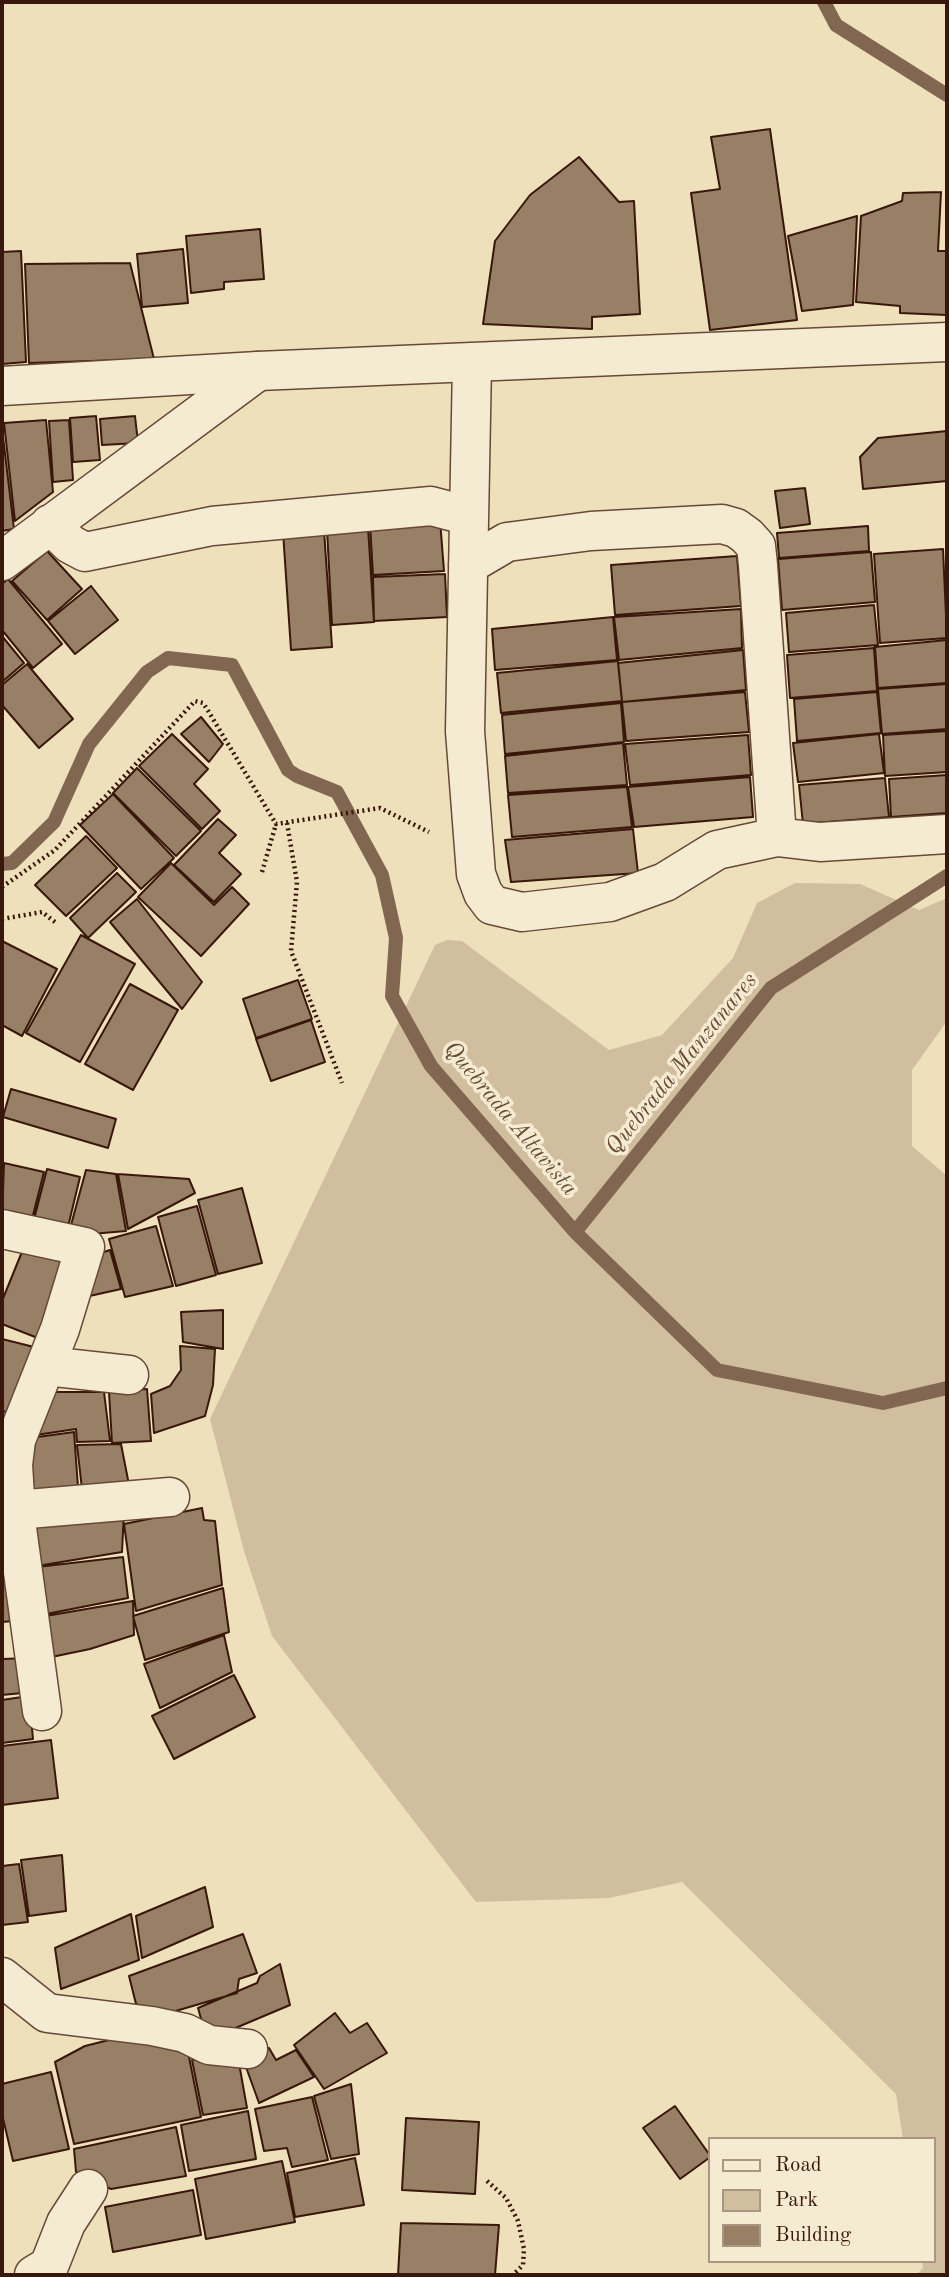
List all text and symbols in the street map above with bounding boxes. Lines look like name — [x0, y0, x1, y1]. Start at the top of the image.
water label: Quebrada Manzanares — [600, 967, 764, 1161]
water label: Quebrada Altavista — [437, 1036, 583, 1202]
legend — [708, 2137, 935, 2263]
text: Road — [775, 2155, 822, 2176]
text: Park — [775, 2190, 818, 2211]
text: Building — [775, 2225, 851, 2246]

